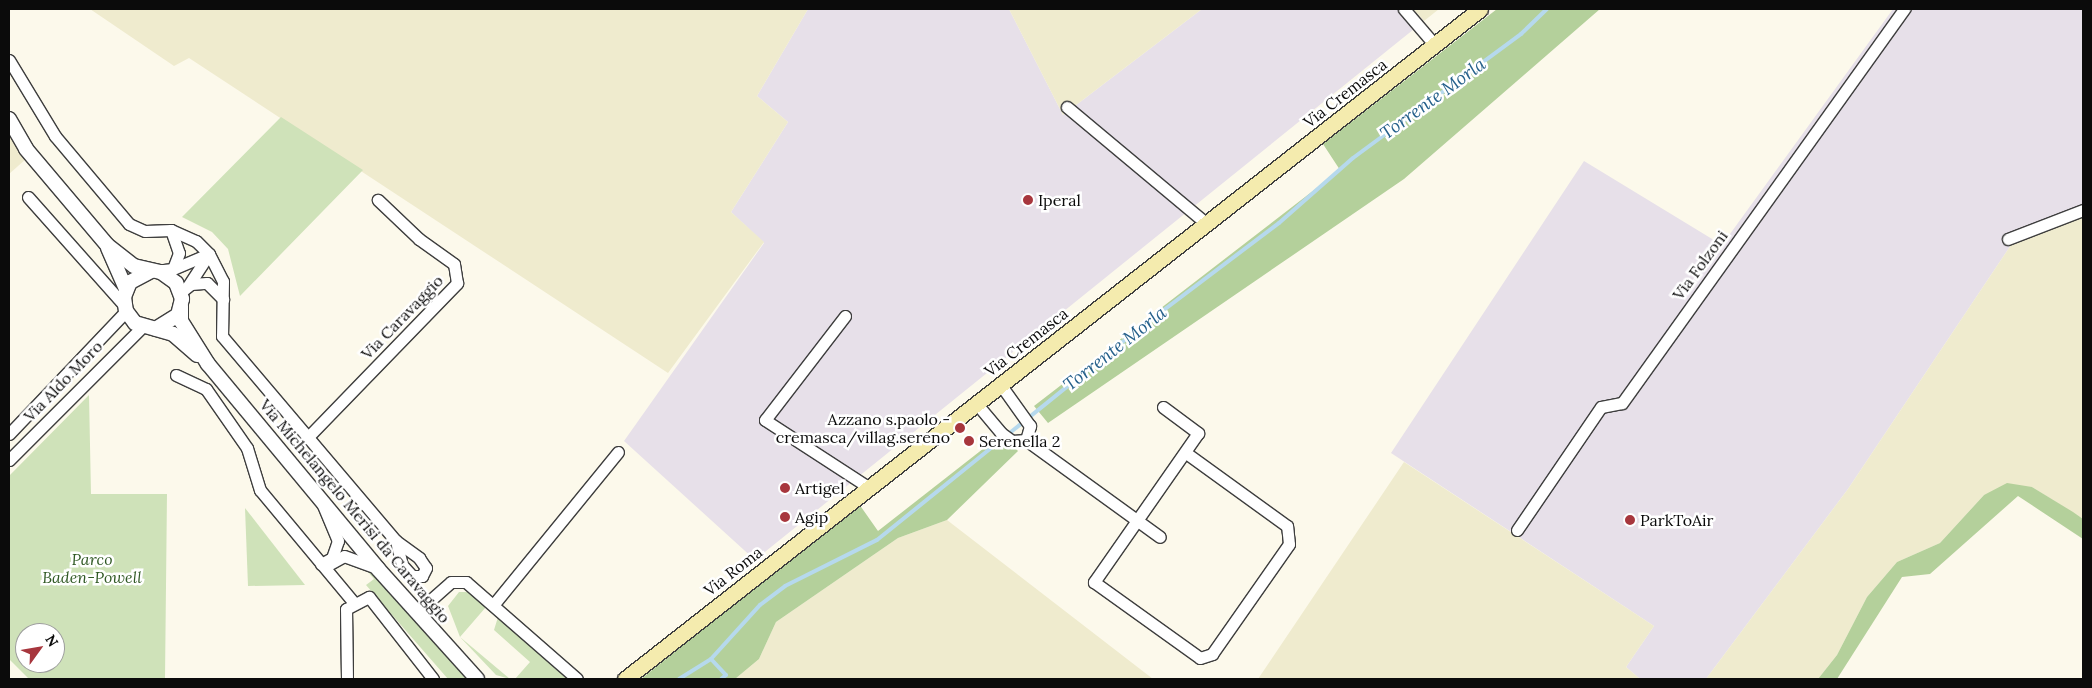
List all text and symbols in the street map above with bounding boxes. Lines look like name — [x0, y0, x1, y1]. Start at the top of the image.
street label: Via Cremasca — [1299, 54, 1391, 132]
water label: Torrente Morla — [1376, 54, 1490, 144]
place label: Iperal — [1038, 190, 1081, 210]
marker: Iperal — [1022, 194, 1034, 206]
street label: Via Folzoni — [1668, 227, 1732, 303]
street label: Via Caravaggio — [357, 271, 447, 363]
water label: Torrente Morla — [1059, 302, 1171, 396]
street label: Via Cremasca — [980, 303, 1072, 381]
street label: Via Aldo Moro — [20, 337, 106, 425]
street label: Via Michelangelo Merisi da Caravaggio — [256, 395, 454, 627]
place label: Azzano s.paolo - cremasca/villag.sereno — [776, 409, 950, 447]
marker: Azzano s.paolo - cremasca/villag.sereno — [954, 422, 966, 434]
place label: Serenella 2 — [979, 431, 1060, 451]
marker: Serenella 2 — [963, 435, 975, 447]
place label: Artigel — [795, 478, 845, 498]
marker: Artigel — [779, 482, 791, 494]
place label: Agip — [795, 507, 828, 527]
place label: ParkToAir — [1640, 510, 1713, 530]
marker: Agip — [779, 511, 791, 523]
marker: ParkToAir — [1624, 514, 1636, 526]
street label: Via Roma — [700, 542, 766, 600]
park label: Parco Baden-Powell — [42, 549, 142, 587]
north arrow — [15, 623, 65, 673]
text: N — [41, 631, 62, 650]

